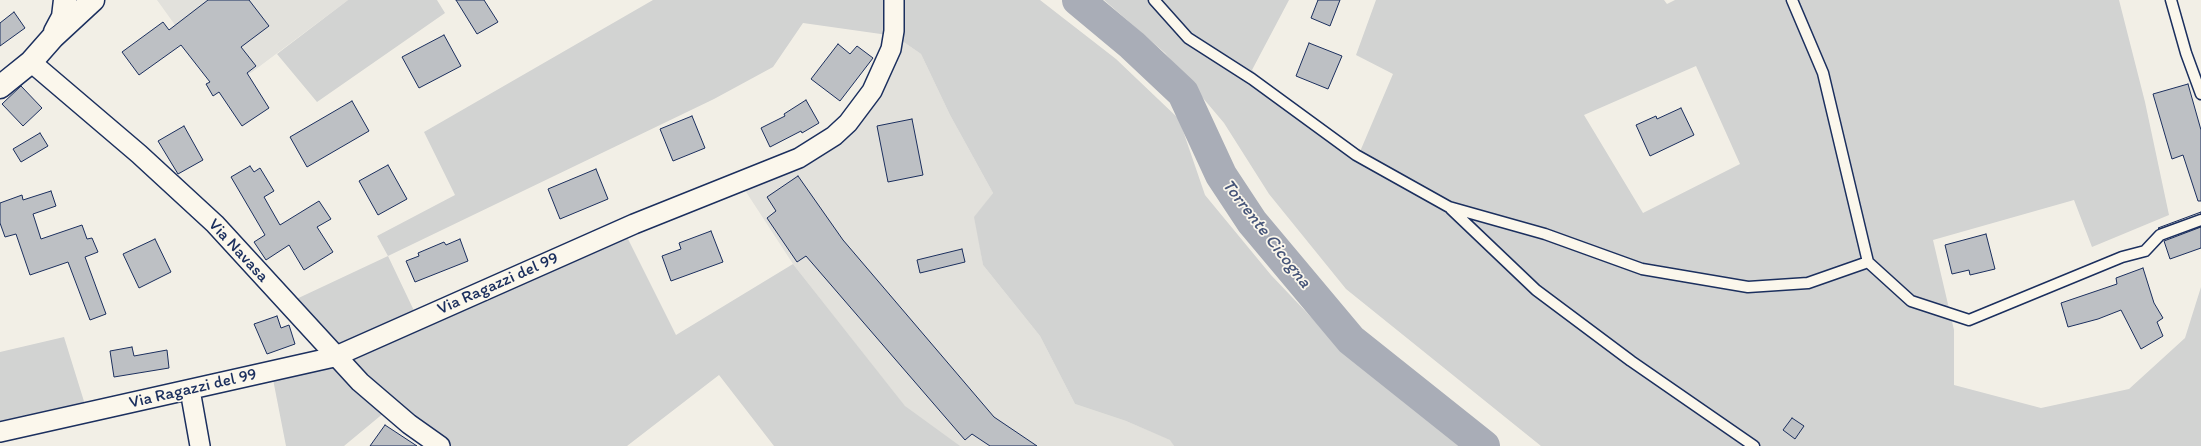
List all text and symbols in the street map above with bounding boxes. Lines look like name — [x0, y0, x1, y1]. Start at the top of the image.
water label: Torrente Cicogna — [1217, 175, 1315, 293]
street label: Via Navasa — [203, 215, 273, 287]
street label: Via Ragazzi del 99 — [434, 248, 562, 320]
street label: Via Ragazzi del 99 — [127, 364, 259, 414]

